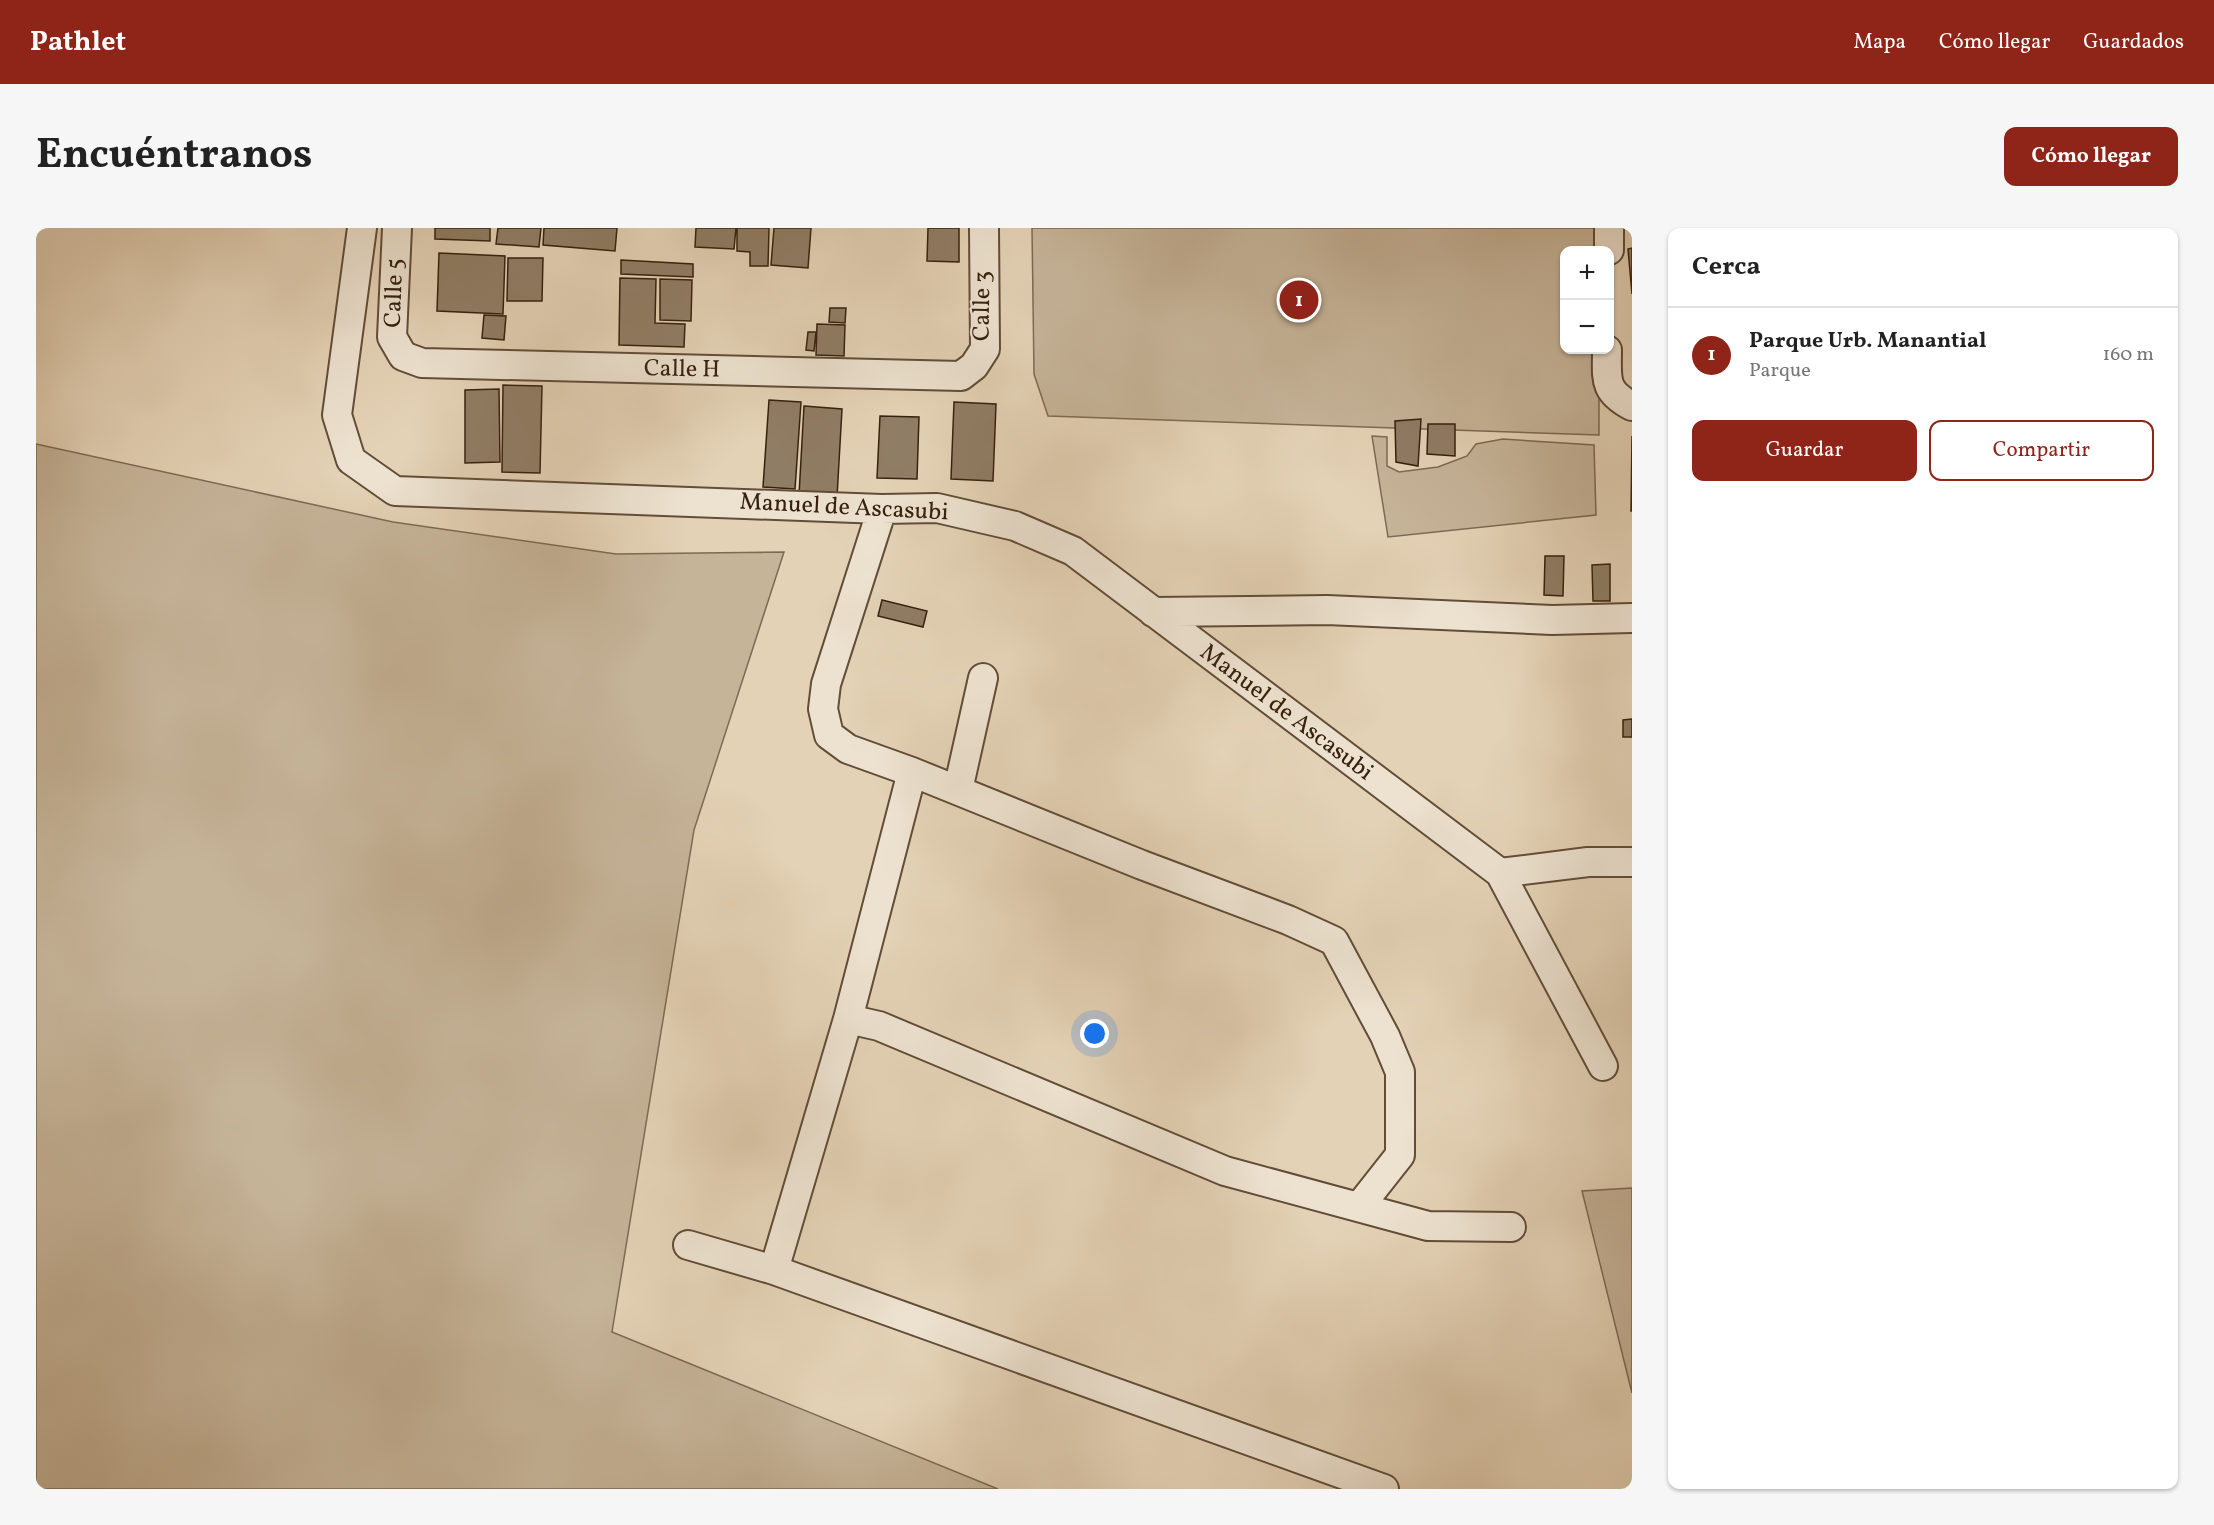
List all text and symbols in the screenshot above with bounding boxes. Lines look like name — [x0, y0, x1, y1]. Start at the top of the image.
text: Pathlet — [30, 23, 126, 62]
text: Mapa — [1853, 28, 1906, 57]
text: Cómo llegar — [1939, 28, 2050, 57]
text: Guardados — [2083, 28, 2184, 57]
text: Encuéntranos — [36, 127, 312, 186]
button: Cómo llegar — [2004, 127, 2178, 186]
map controls — [1560, 246, 1614, 354]
button: + — [1560, 246, 1614, 300]
text: Cerca — [1692, 249, 1761, 285]
street label: Calle 5 — [377, 258, 413, 328]
street label: Calle 3 — [965, 270, 1001, 342]
pin: 1 — [1280, 278, 1318, 322]
button: − — [1560, 300, 1614, 354]
text: Parque Urb. Manantial — [1749, 326, 1987, 357]
text: 1 — [1707, 341, 1716, 369]
text: 160 m — [2102, 341, 2154, 369]
street label: Calle H — [644, 352, 720, 388]
text: Parque — [1749, 357, 1811, 385]
button: Guardar — [1692, 420, 1917, 481]
button: Compartir — [1929, 420, 2154, 481]
street label: Manuel de Ascasubi — [739, 486, 949, 530]
street label: Manuel de Ascasubi — [1192, 636, 1380, 790]
your location — [1080, 1019, 1109, 1048]

